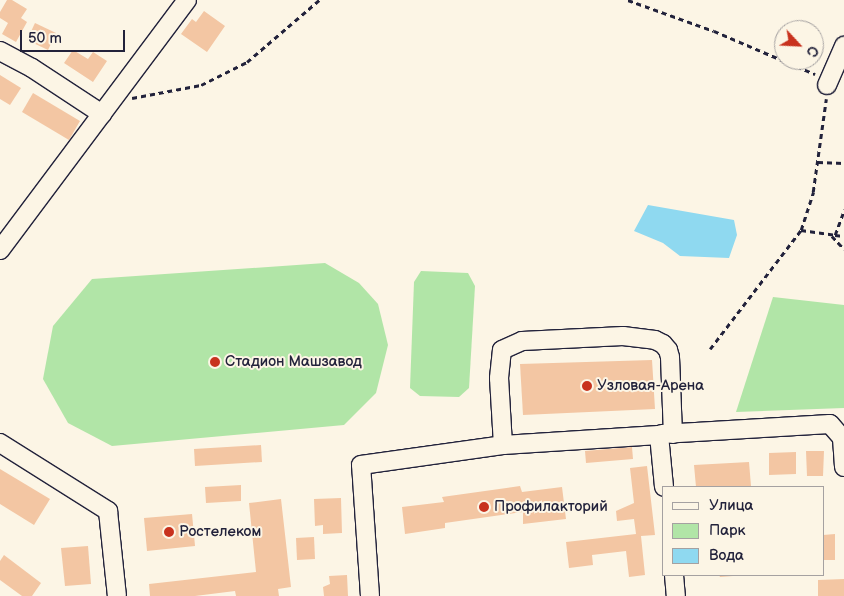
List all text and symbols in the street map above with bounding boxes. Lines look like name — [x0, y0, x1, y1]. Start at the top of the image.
scale bar — [22, 20, 128, 52]
north arrow — [774, 20, 824, 70]
text: 50 m — [28, 29, 62, 48]
text: С — [802, 43, 822, 59]
place label: Стадион Машзавод — [225, 353, 362, 371]
marker: Стадион Машзавод — [209, 356, 221, 368]
place label: Узловая-Арена — [597, 377, 704, 395]
marker: Узловая-Арена — [581, 380, 593, 392]
legend — [662, 486, 824, 576]
text: Улица — [709, 496, 753, 515]
place label: Профилакторий — [494, 498, 608, 516]
marker: Профилакторий — [478, 501, 490, 513]
text: Парк — [709, 521, 746, 540]
place label: Ростелеком — [179, 523, 261, 541]
marker: Ростелеком — [163, 526, 175, 538]
text: Вода — [709, 546, 744, 565]

